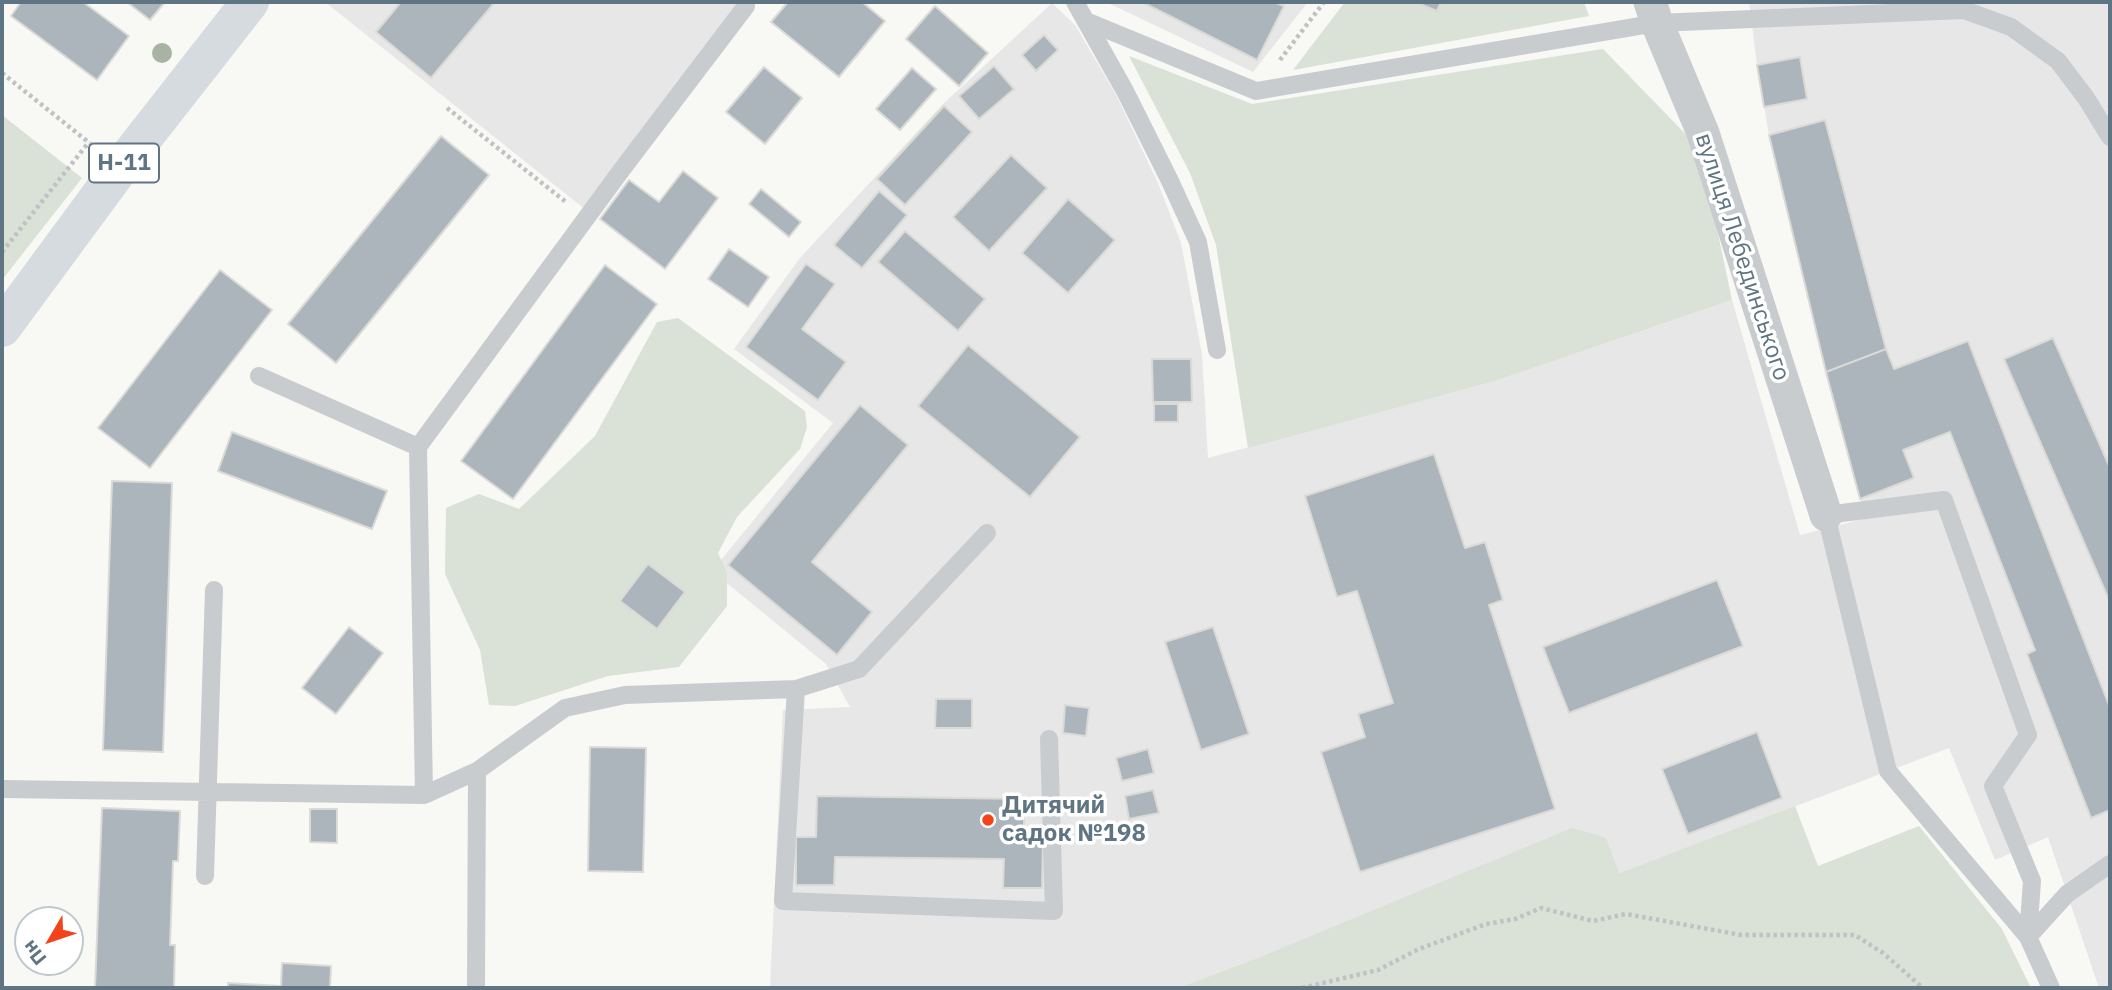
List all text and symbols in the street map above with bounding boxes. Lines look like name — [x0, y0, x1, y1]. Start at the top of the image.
street label: вулиця Лебединського — [1688, 130, 1796, 384]
road number: Н-11 — [89, 144, 159, 182]
place label: Дитячий садок №198 — [1002, 792, 1146, 848]
marker: Дитячий садок №198 — [980, 812, 996, 828]
north arrow — [14, 906, 84, 976]
text: Пн — [17, 936, 51, 970]

